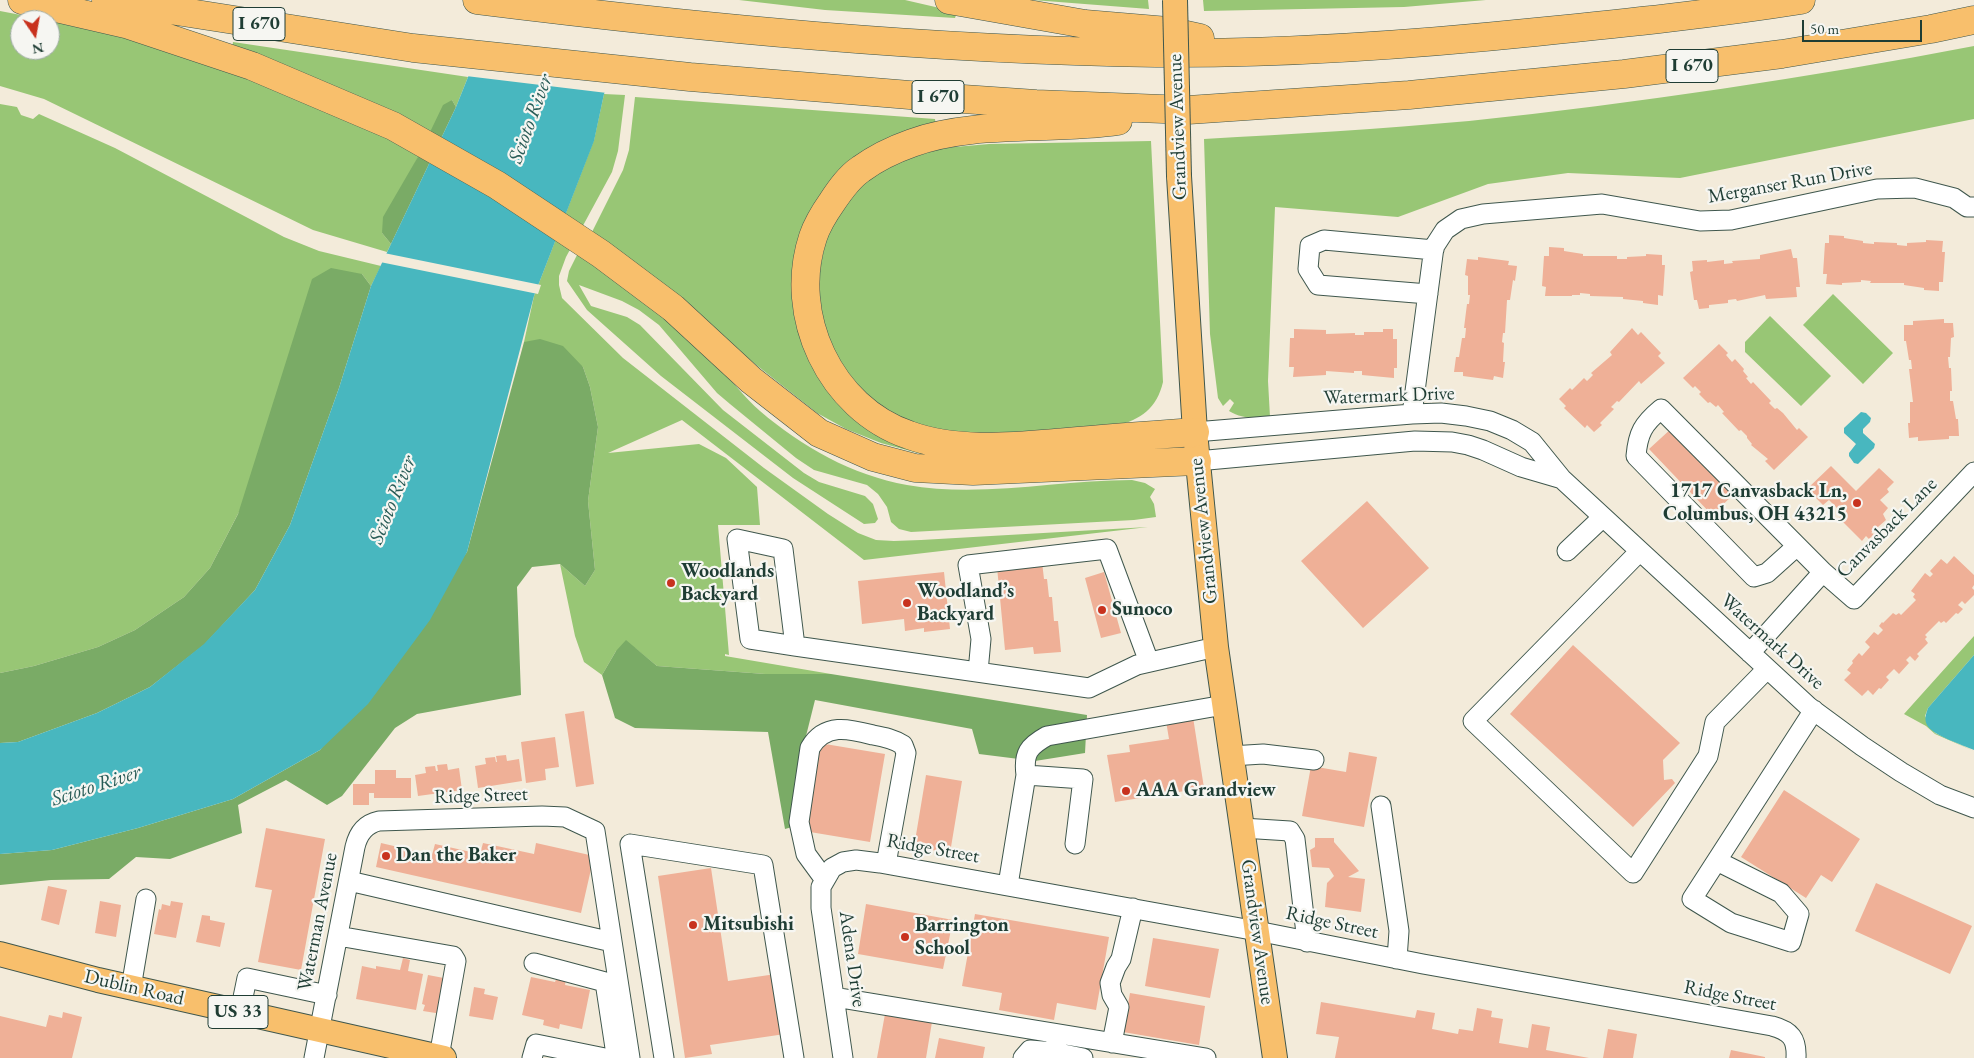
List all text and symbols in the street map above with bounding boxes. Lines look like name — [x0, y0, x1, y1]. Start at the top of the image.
road number: I 670 — [233, 8, 285, 40]
north arrow — [10, 10, 60, 60]
scale bar — [1804, 10, 1924, 42]
text: 50 m — [1810, 19, 1839, 38]
text: N — [31, 39, 45, 59]
road number: I 670 — [1666, 49, 1718, 82]
street label: Grandview Avenue — [1163, 53, 1193, 201]
water label: Scioto River — [503, 71, 559, 167]
road number: I 670 — [912, 80, 964, 114]
street label: Merganser Run Drive — [1706, 157, 1874, 209]
street label: Watermark Drive — [1323, 382, 1455, 410]
water label: Scioto River — [364, 452, 422, 548]
street label: Grandview Avenue — [1184, 457, 1224, 605]
street label: Canvasback Lane — [1832, 473, 1942, 583]
place label: 1717 Canvasback Ln, Columbus, OH 43215 — [1663, 480, 1847, 527]
marker: 1717 Canvasback Ln, Columbus, OH 43215 — [1851, 497, 1863, 509]
place label: Woodlands Backyard — [681, 560, 774, 607]
marker: Woodlands Backyard — [665, 577, 677, 589]
place label: Woodland’s Backyard — [917, 580, 1014, 627]
street label: Watermark Drive — [1715, 589, 1829, 695]
marker: Woodland’s Backyard — [901, 597, 913, 609]
place label: Sunoco — [1112, 598, 1172, 622]
marker: Sunoco — [1096, 604, 1108, 616]
water label: Scioto River — [48, 760, 144, 812]
place label: AAA Grandview — [1136, 779, 1276, 803]
street label: Ridge Street — [434, 782, 528, 810]
marker: AAA Grandview — [1120, 785, 1132, 797]
street label: Ridge Street — [885, 829, 981, 869]
place label: Dan the Baker — [396, 844, 516, 868]
marker: Dan the Baker — [380, 850, 392, 862]
street label: Waterman Avenue — [293, 851, 343, 993]
street label: Grandview Avenue — [1235, 858, 1279, 1006]
street label: Ridge Street — [1284, 902, 1380, 944]
street label: Adena Drive — [833, 909, 871, 1009]
place label: Mitsubishi — [703, 913, 794, 937]
place label: Barrington School — [915, 914, 1009, 961]
marker: Mitsubishi — [687, 919, 699, 931]
marker: Barrington School — [899, 931, 911, 943]
street label: Dublin Road — [82, 965, 186, 1011]
street label: Ridge Street — [1682, 975, 1778, 1017]
road number: US 33 — [208, 996, 268, 1028]

